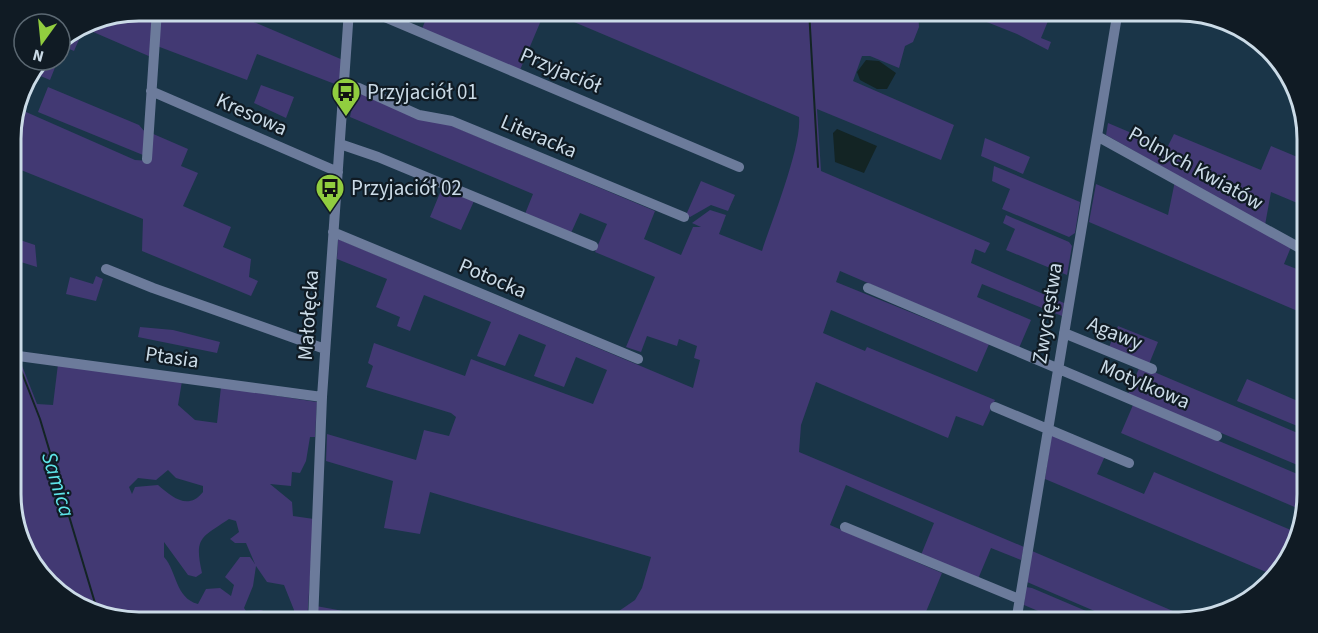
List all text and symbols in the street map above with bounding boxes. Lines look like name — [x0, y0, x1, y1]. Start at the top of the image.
north arrow — [12, 12, 72, 72]
street label: Przyjaciół — [516, 39, 607, 101]
text: N — [30, 44, 46, 68]
bus stop icon: Przyjaciół 01 — [330, 76, 362, 118]
place label: Przyjaciół 01 — [367, 77, 478, 107]
street label: Kresowa — [212, 85, 292, 143]
street label: Literacka — [496, 106, 582, 166]
street label: Polnych Kwiatów — [1123, 118, 1269, 218]
bus stop icon: Przyjaciół 02 — [314, 172, 346, 214]
place label: Przyjaciół 02 — [351, 173, 462, 203]
street label: Potocka — [454, 250, 532, 306]
street label: Zwycięstwa — [1024, 260, 1070, 366]
street label: Małołęcka — [290, 269, 326, 361]
street label: Agawy — [1083, 308, 1147, 358]
street label: Ptasia — [143, 338, 201, 376]
street label: Motylkowa — [1095, 352, 1195, 416]
water label: Samica — [33, 448, 83, 521]

